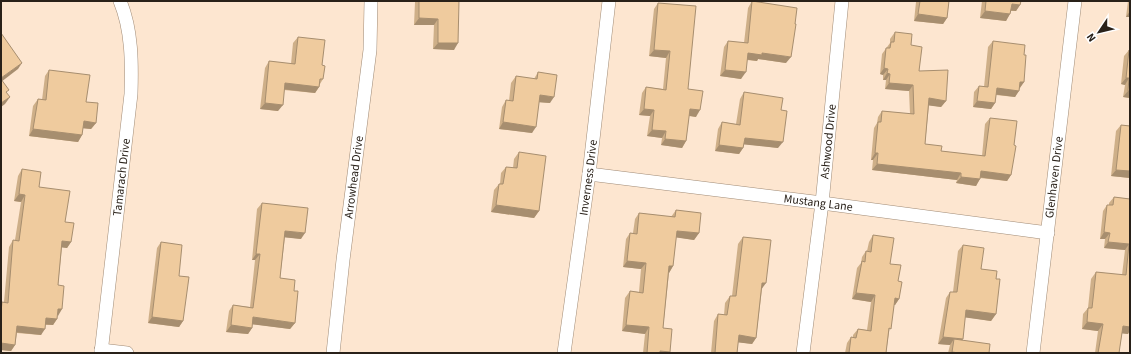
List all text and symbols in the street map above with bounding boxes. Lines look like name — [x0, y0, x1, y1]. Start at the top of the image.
north arrow — [1079, 12, 1119, 52]
text: N — [1083, 30, 1099, 45]
street label: Ashwood Drive — [816, 103, 840, 180]
street label: Arrowhead Drive — [340, 135, 367, 220]
street label: Glenhaven Drive — [1041, 135, 1067, 219]
street label: Tamarach Drive — [108, 137, 134, 217]
street label: Inverness Drive — [575, 139, 601, 217]
street label: Mustang Lane — [783, 190, 854, 216]

